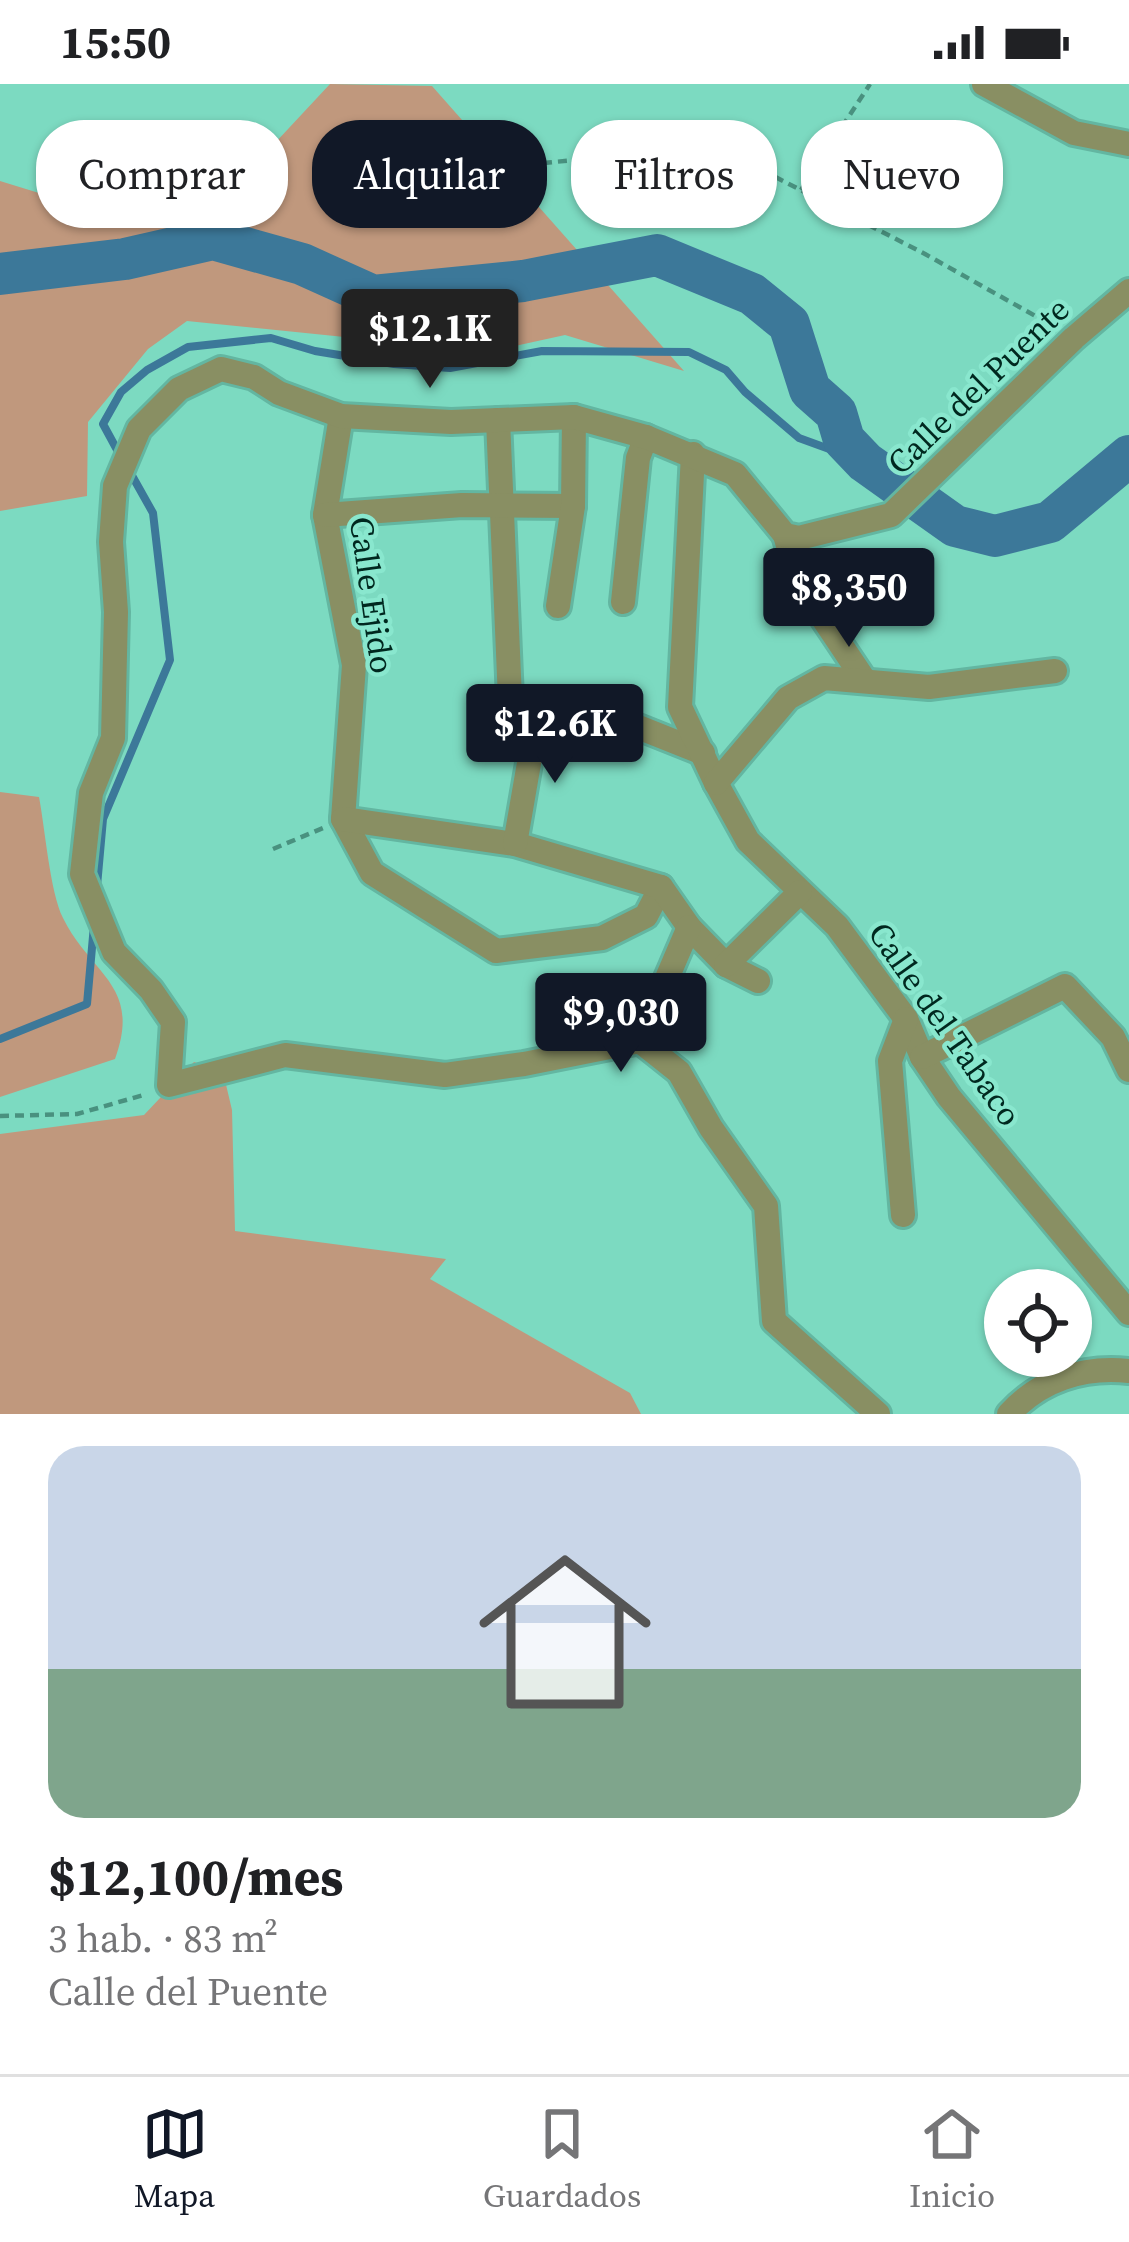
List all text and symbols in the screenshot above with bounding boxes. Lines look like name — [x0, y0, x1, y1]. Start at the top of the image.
text: 15:50 — [60, 11, 171, 73]
chip: Comprar — [36, 120, 288, 228]
chip: Alquilar — [312, 120, 547, 228]
chip: Filtros — [571, 120, 777, 228]
chip: Nuevo — [801, 120, 1003, 228]
street label: Calle del Puente — [877, 287, 1079, 485]
pin: $12.1K — [332, 289, 528, 391]
text: $12.1K — [368, 301, 492, 354]
street label: Calle Ejido — [339, 514, 405, 676]
pin: $8,350 — [751, 548, 947, 650]
text: $8,350 — [790, 560, 908, 613]
pin: $12.6K — [457, 684, 653, 786]
text: $12.6K — [493, 696, 617, 749]
street label: Calle del Tabaco — [858, 913, 1032, 1135]
pin: $9,030 — [523, 973, 719, 1075]
text: $9,030 — [562, 985, 680, 1038]
map controls — [984, 1269, 1092, 1377]
button: locate — [984, 1269, 1092, 1377]
icon: home — [457, 1524, 673, 1740]
text: $12,100/mes — [48, 1842, 344, 1912]
text: 3 hab. · 83 m² — [48, 1912, 278, 1965]
text: Calle del Puente — [48, 1965, 328, 2018]
tab: Mapa — [134, 2101, 215, 2218]
tab: Guardados — [483, 2101, 641, 2218]
tab: Inicio — [909, 2101, 995, 2218]

